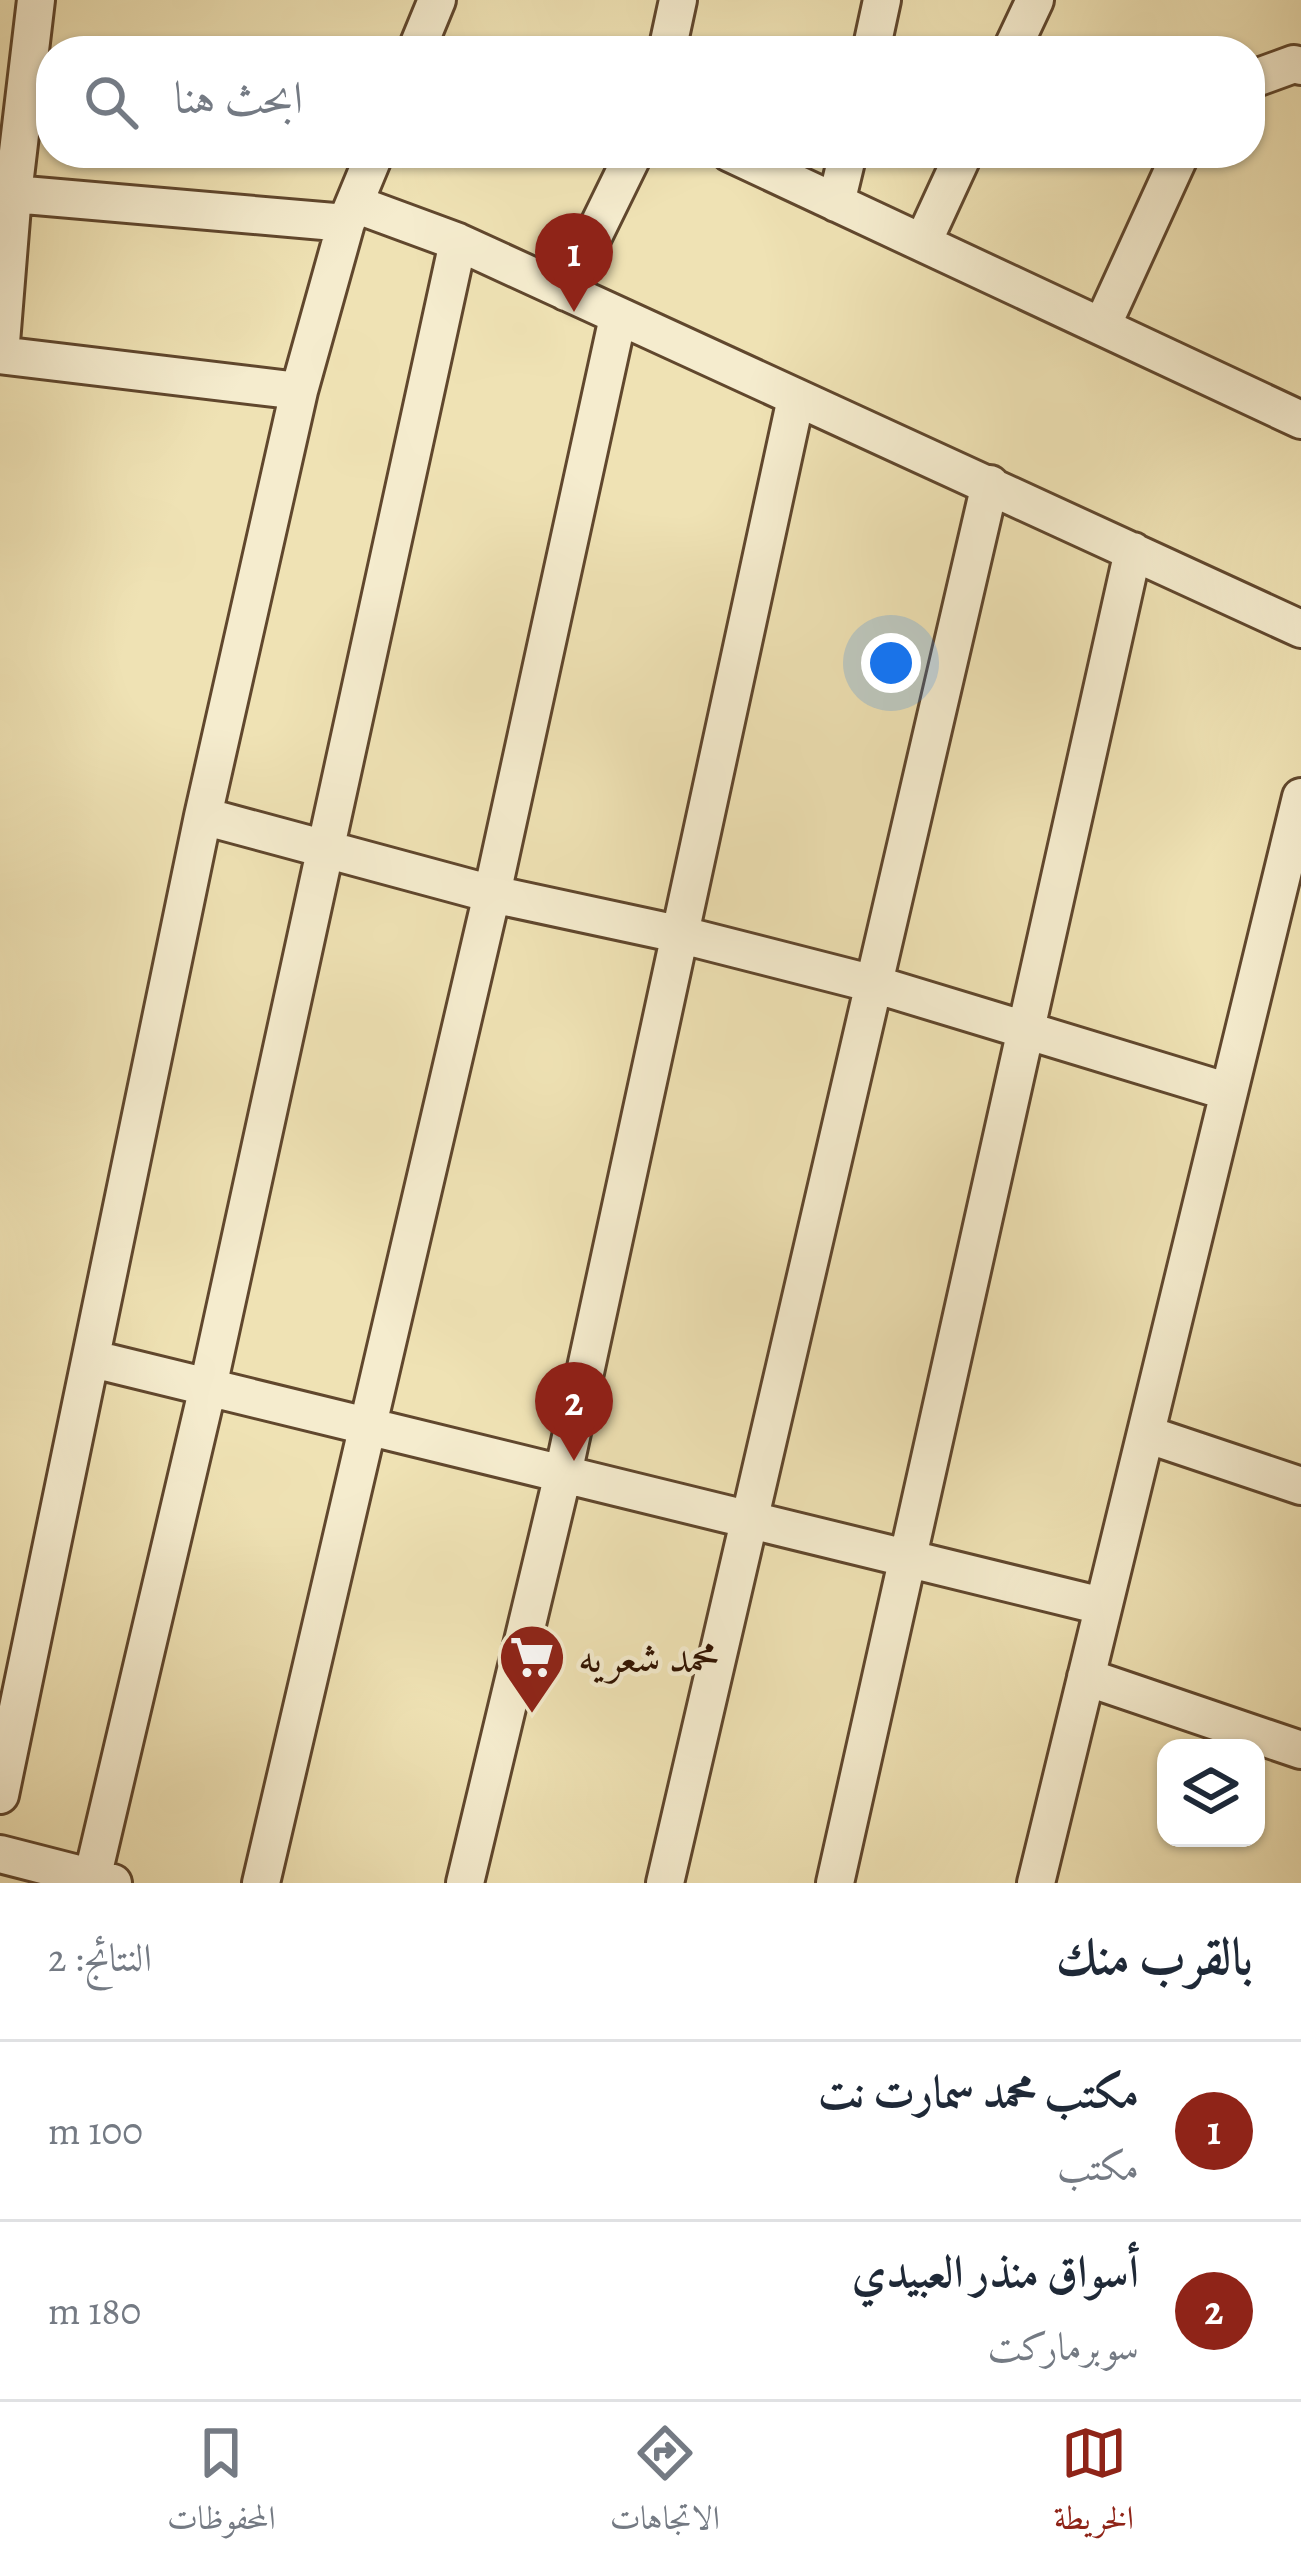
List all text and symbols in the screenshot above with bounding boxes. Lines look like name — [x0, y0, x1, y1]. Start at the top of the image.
search box — [36, 36, 1265, 168]
text: ابحث هنا — [174, 67, 303, 129]
icon: search — [78, 69, 144, 135]
pin: 1 — [535, 213, 613, 312]
your location — [861, 633, 921, 693]
pin: 2 — [535, 1362, 613, 1461]
supermarket icon: محمد شعريه — [497, 1622, 567, 1716]
place label: محمد شعريه — [578, 1629, 719, 1686]
map controls — [1157, 1739, 1265, 1847]
button: layers — [1157, 1739, 1265, 1847]
text: بالقرب منك — [1056, 1922, 1253, 1992]
text: النتائج: 2 — [48, 1931, 152, 1984]
text: مكتب محمد سمارت نت — [818, 2061, 1139, 2123]
text: 100 m — [48, 2104, 143, 2157]
text: 1 — [1207, 2104, 1221, 2157]
text: مكتب — [1057, 2140, 1139, 2193]
text: أسواق منذر العبيدي — [852, 2241, 1139, 2303]
text: 180 m — [48, 2284, 141, 2337]
text: 2 — [1205, 2284, 1223, 2337]
text: سوبرماركت — [988, 2320, 1139, 2373]
tab: المحفوظات — [167, 2420, 276, 2550]
tab: الاتجاهات — [610, 2420, 720, 2550]
tab: الخريطة — [1054, 2420, 1134, 2550]

